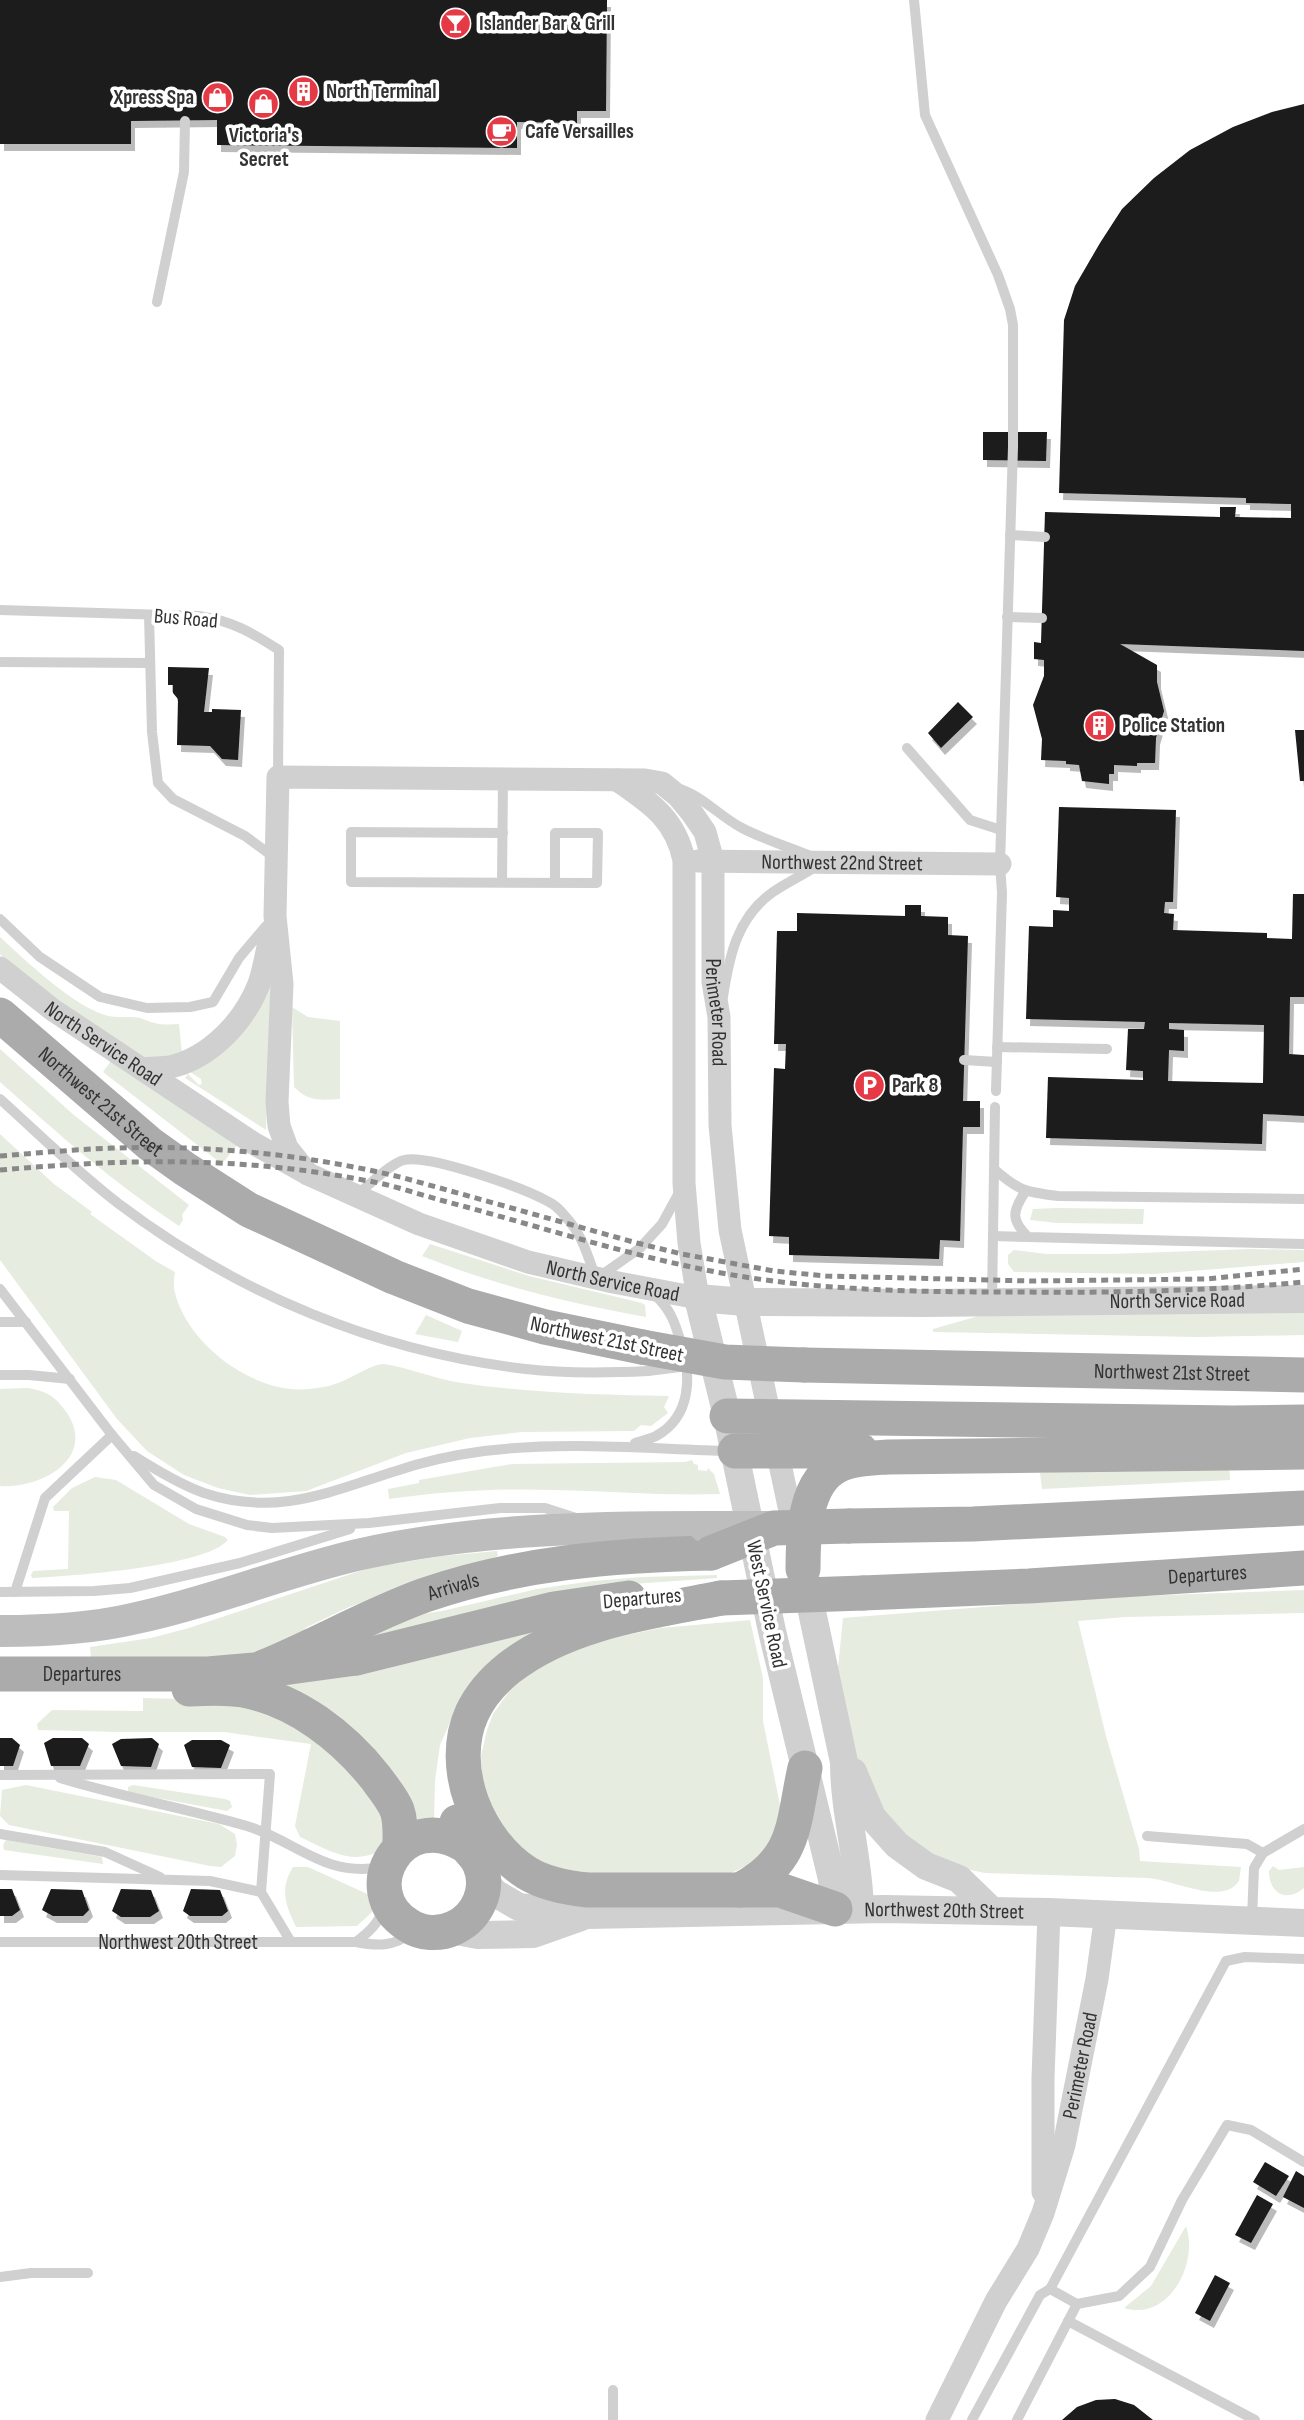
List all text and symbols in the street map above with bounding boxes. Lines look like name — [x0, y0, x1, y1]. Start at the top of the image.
bar icon: Islander Bar & Grill — [439, 6, 473, 40]
place label: Islander Bar & Grill — [479, 11, 615, 36]
building icon: North Terminal — [286, 74, 320, 108]
place label: North Terminal — [326, 79, 436, 104]
shop icon: Xpress Spa — [200, 80, 234, 114]
place label: Xpress Spa — [113, 85, 194, 110]
shop icon: Victoria's Secret — [247, 86, 281, 120]
cafe icon: Cafe Versailles — [485, 114, 519, 148]
place label: Cafe Versailles — [525, 119, 634, 144]
place label: Victoria's Secret — [229, 123, 299, 172]
street label: Bus Road — [153, 603, 219, 634]
building icon: Police Station — [1082, 708, 1116, 742]
place label: Police Station — [1122, 713, 1225, 738]
street label: Northwest 22nd Street — [761, 850, 923, 876]
street label: Perimeter Road — [700, 958, 731, 1066]
street label: North Service Road — [39, 996, 166, 1092]
street label: Northwest 21st Street — [33, 1042, 168, 1162]
parking icon: Park 8 — [852, 1068, 886, 1102]
place label: Park 8 — [892, 1073, 938, 1098]
street label: North Service Road — [544, 1255, 681, 1307]
street label: North Service Road — [1110, 1288, 1245, 1314]
street label: Northwest 21st Street — [528, 1311, 686, 1368]
street label: Northwest 21st Street — [1094, 1359, 1250, 1387]
street label: West Service Road — [741, 1538, 792, 1670]
street label: Departures — [1167, 1560, 1248, 1590]
street label: Arrivals — [423, 1567, 482, 1607]
street label: Departures — [602, 1583, 682, 1614]
street label: Departures — [43, 1662, 121, 1687]
street label: Northwest 20th Street — [864, 1897, 1024, 1925]
street label: Northwest 20th Street — [98, 1930, 258, 1955]
street label: Perimeter Road — [1057, 2010, 1103, 2121]

